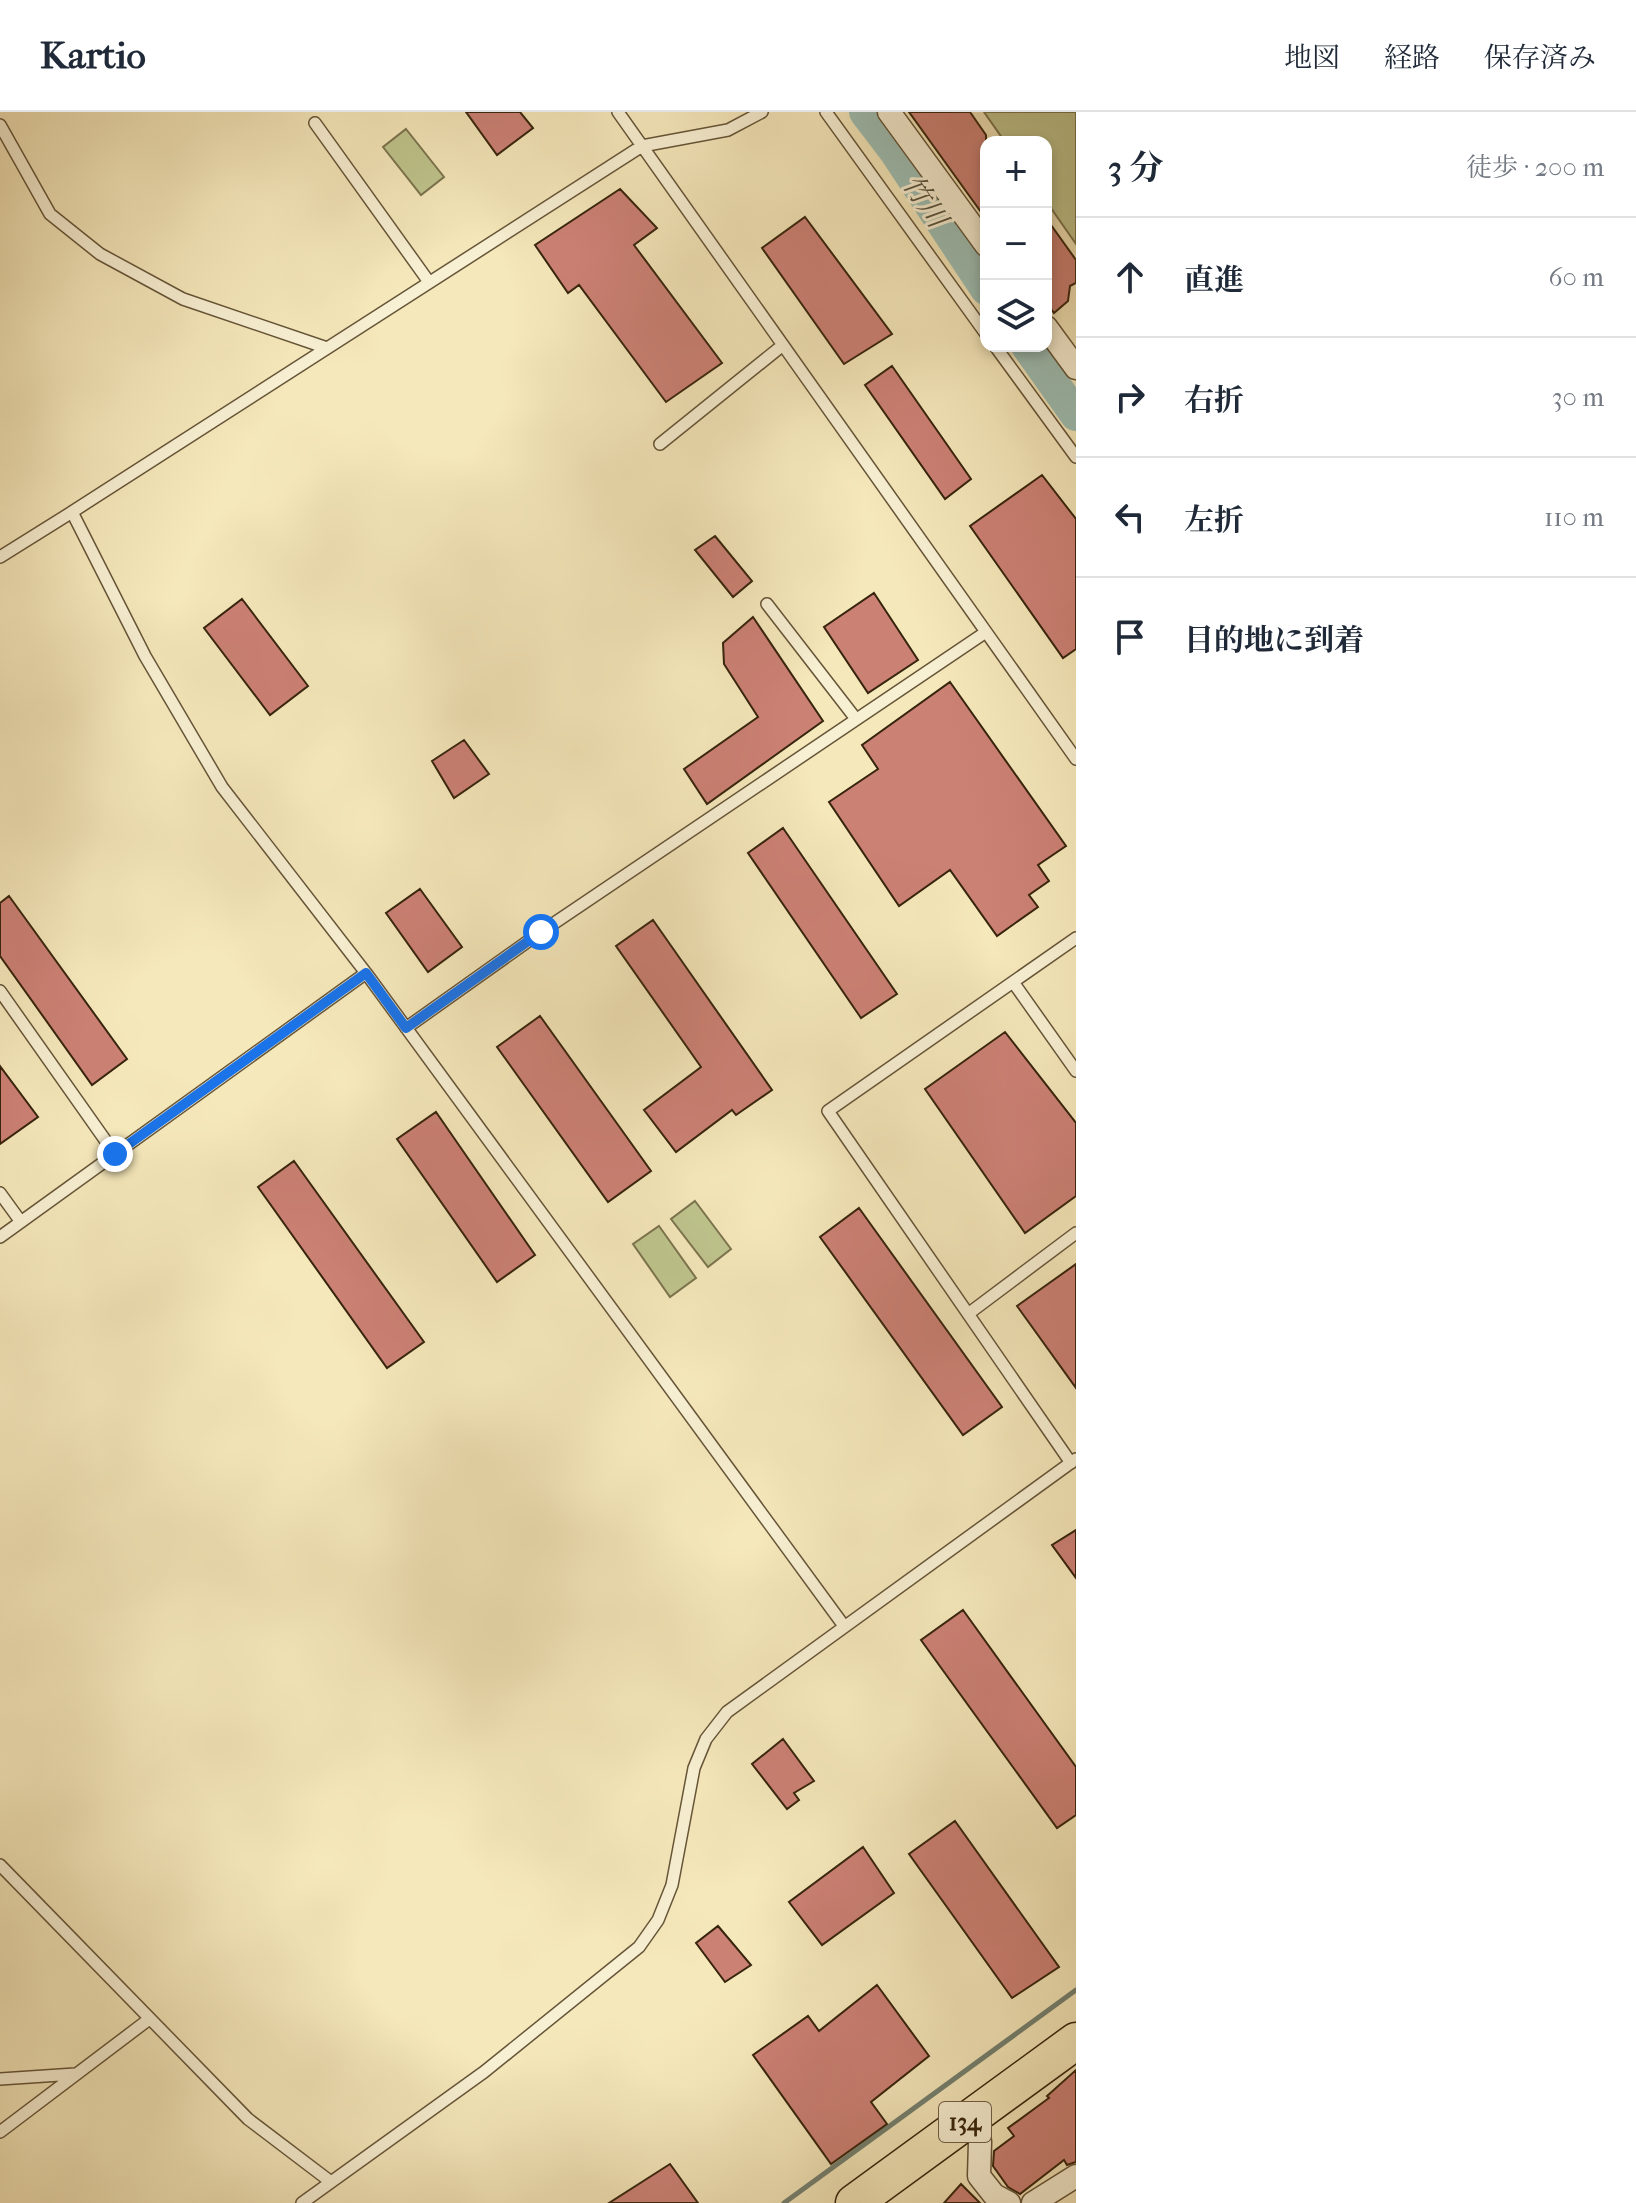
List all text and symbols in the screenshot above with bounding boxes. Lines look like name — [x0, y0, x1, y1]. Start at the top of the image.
text: Kartio — [40, 33, 146, 78]
text: 地図 — [1284, 41, 1340, 74]
text: 経路 — [1384, 41, 1440, 74]
text: 保存済み — [1484, 41, 1596, 74]
map controls — [980, 136, 1052, 352]
button: + — [980, 136, 1052, 208]
text: 3 分 — [1108, 148, 1163, 188]
text: 徒歩 · 200 m — [1466, 152, 1604, 183]
water label: 竹川 — [896, 169, 956, 236]
button: − — [980, 208, 1052, 280]
icon: ahead — [1108, 255, 1152, 299]
text: 60 m — [1548, 262, 1604, 293]
text: 直進 — [1184, 263, 1244, 298]
button: layers — [980, 280, 1052, 352]
icon: right — [1108, 375, 1152, 419]
text: 30 m — [1552, 382, 1604, 413]
text: 右折 — [1184, 383, 1244, 418]
icon: left — [1108, 495, 1152, 539]
text: 110 m — [1544, 502, 1604, 533]
text: 左折 — [1184, 503, 1244, 538]
icon: arrive — [1108, 615, 1152, 659]
text: 目的地に到着 — [1184, 623, 1364, 658]
route start — [523, 914, 559, 950]
route end — [97, 1136, 133, 1172]
road number: 134 — [939, 2102, 991, 2142]

